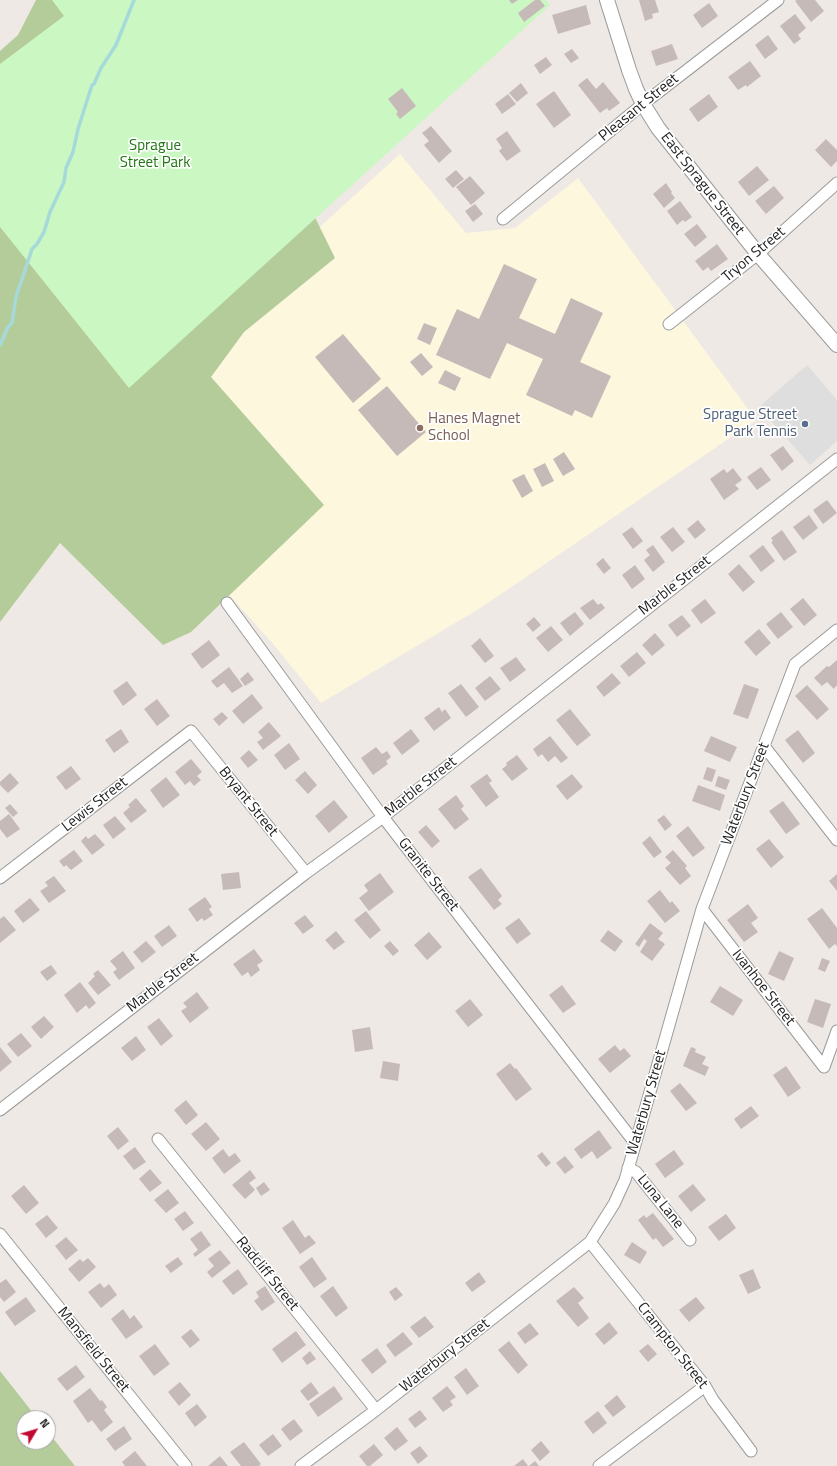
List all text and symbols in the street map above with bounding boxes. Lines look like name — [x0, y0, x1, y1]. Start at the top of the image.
street label: Pleasant Street — [596, 70, 682, 146]
street label: East Sprague Street — [656, 129, 748, 239]
park label: Sprague Street Park — [120, 137, 190, 172]
street label: Tryon Street — [719, 223, 789, 287]
place label: Sprague Street Park Tennis — [703, 406, 797, 441]
place label: Hanes Magnet School — [428, 410, 520, 445]
marker: Sprague Street Park Tennis — [800, 419, 810, 429]
marker: Hanes Magnet School — [415, 423, 425, 433]
street label: Marble Street — [635, 552, 715, 620]
street label: Waterbury Street — [718, 740, 774, 848]
street label: Marble Street — [381, 753, 461, 821]
street label: Bryant Street — [214, 764, 282, 840]
street label: Lewis Street — [59, 774, 131, 836]
street label: Granite Street — [394, 835, 462, 915]
street label: Ivanhoe Street — [728, 946, 798, 1030]
street label: Marble Street — [123, 949, 203, 1017]
street label: Waterbury Street — [623, 1048, 671, 1158]
street label: Luna Lane — [633, 1171, 687, 1233]
street label: Radcliff Street — [232, 1233, 302, 1315]
street label: Crampton Street — [633, 1299, 711, 1393]
street label: Mansfield Street — [53, 1304, 133, 1396]
street label: Waterbury Street — [397, 1315, 493, 1397]
north arrow — [16, 1410, 56, 1450]
text: N — [36, 1415, 53, 1431]

